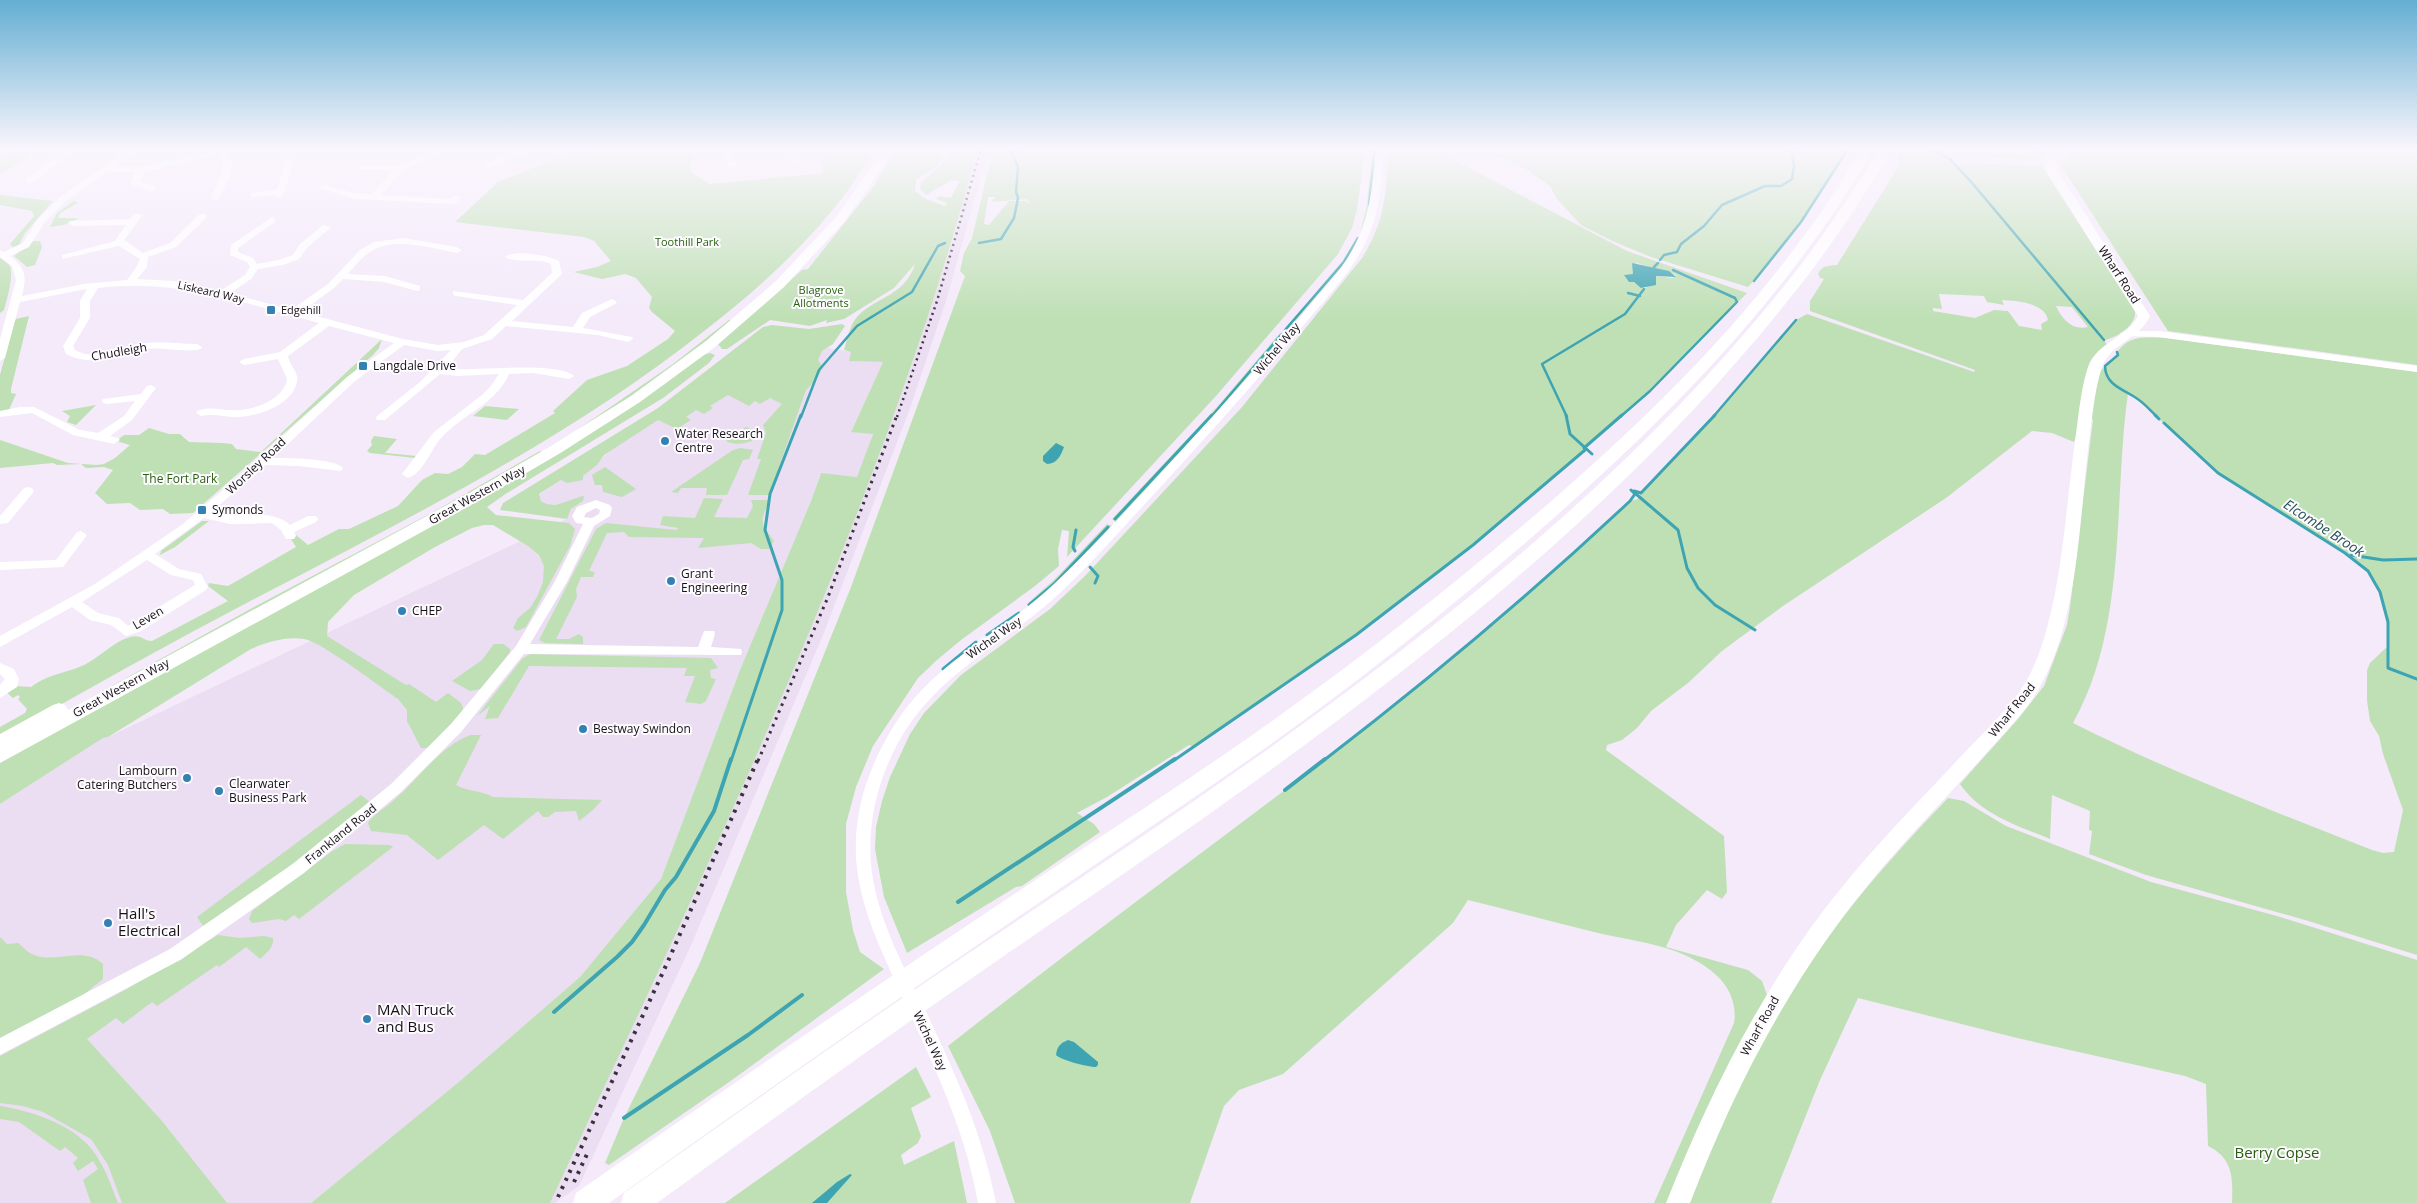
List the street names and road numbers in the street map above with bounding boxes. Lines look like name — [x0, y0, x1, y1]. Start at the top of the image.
street label: Wharf Road — [2094, 243, 2144, 307]
street label: Liskeard Way — [176, 277, 246, 307]
street label: Wichel Way — [1250, 318, 1304, 379]
street label: Chudleigh — [90, 338, 148, 365]
street label: Worsley Road — [222, 433, 289, 498]
street label: Great Western Way — [425, 460, 529, 528]
street label: Leven — [129, 602, 166, 633]
street label: Wichel Way — [963, 612, 1026, 663]
street label: Great Western Way — [69, 653, 173, 721]
street label: Wharf Road — [1984, 679, 2039, 741]
street label: Frankland Road — [301, 799, 380, 868]
street label: Wharf Road — [1736, 993, 1783, 1059]
street label: Wichel Way — [909, 1008, 952, 1074]

